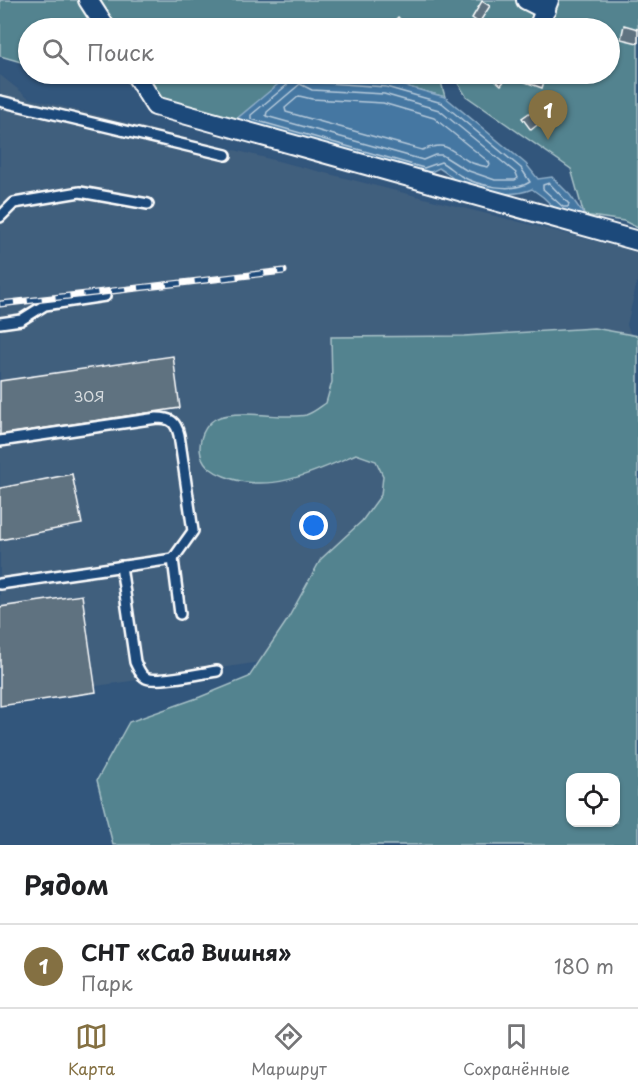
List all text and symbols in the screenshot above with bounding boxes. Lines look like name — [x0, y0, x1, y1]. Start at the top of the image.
search box — [18, 18, 620, 84]
icon: search — [39, 35, 72, 68]
text: Поиск — [87, 35, 154, 68]
pin: 1 — [528, 90, 568, 140]
house number: 30Я — [73, 384, 105, 407]
your location — [299, 511, 328, 540]
map controls — [566, 773, 620, 827]
button: locate — [566, 773, 620, 827]
text: Рядом — [24, 865, 109, 904]
text: СНТ «Сад Вишня» — [81, 935, 291, 968]
text: 1 — [39, 951, 48, 981]
text: 180 m — [554, 951, 614, 981]
text: Парк — [81, 968, 133, 998]
tab: Карта — [68, 1020, 115, 1080]
tab: Маршрут — [251, 1020, 327, 1080]
tab: Сохранённые — [463, 1020, 570, 1080]

